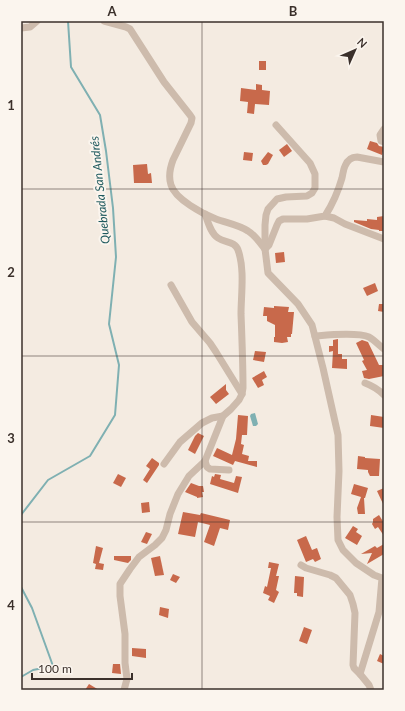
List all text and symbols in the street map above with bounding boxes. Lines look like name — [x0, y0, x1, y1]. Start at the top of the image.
text: A — [106, 3, 117, 19]
text: B — [289, 3, 298, 19]
north arrow — [335, 30, 375, 70]
text: N — [355, 35, 370, 50]
text: 1 — [7, 97, 15, 113]
water label: Quebrada San Andrés — [86, 135, 113, 245]
text: 2 — [7, 264, 15, 280]
text: 3 — [7, 430, 15, 446]
text: 4 — [7, 597, 15, 613]
scale bar — [32, 655, 132, 681]
text: 100 m — [38, 661, 72, 676]

